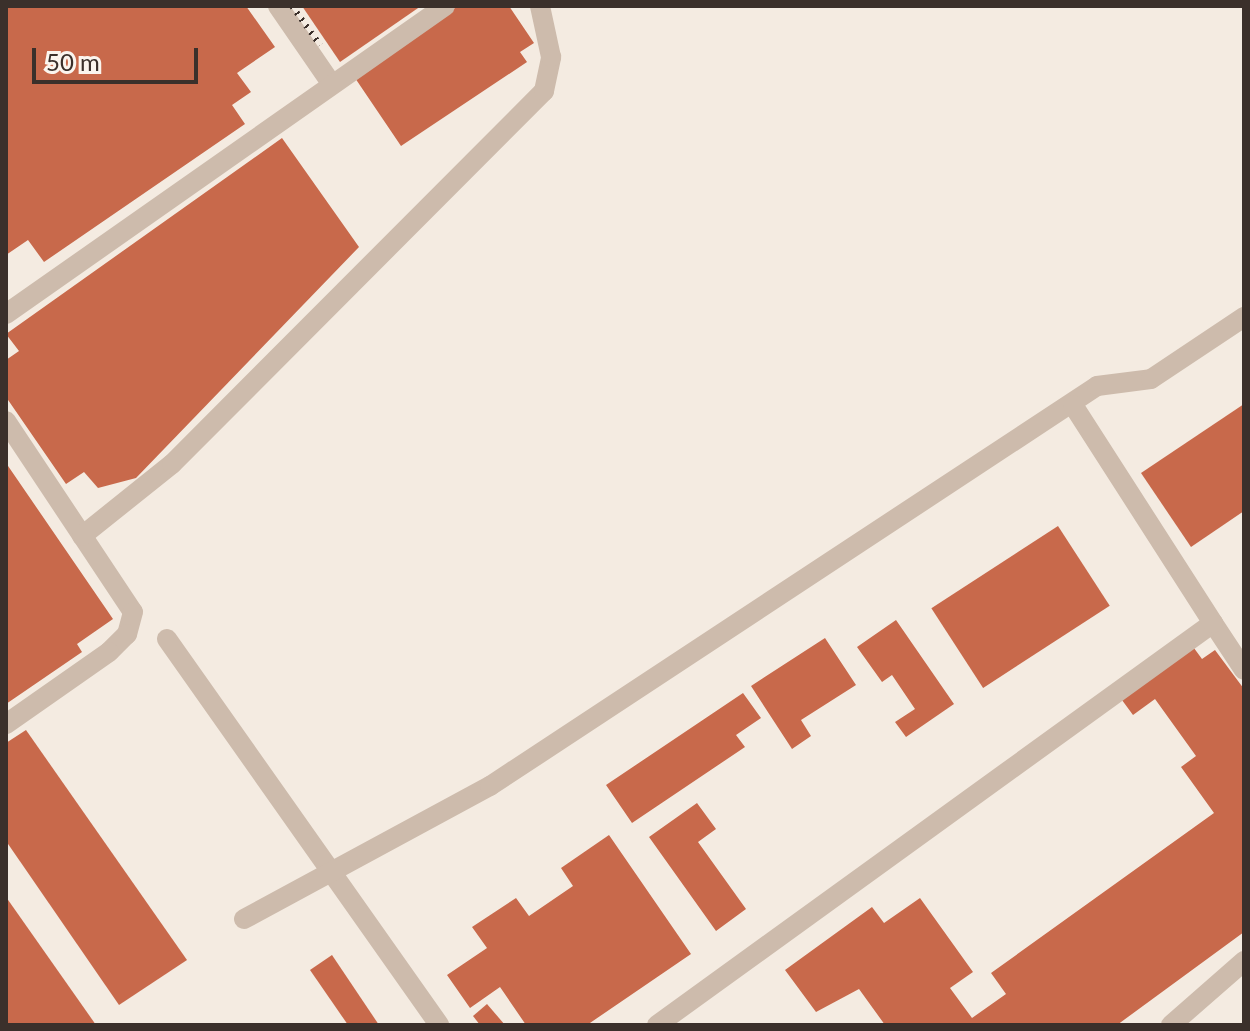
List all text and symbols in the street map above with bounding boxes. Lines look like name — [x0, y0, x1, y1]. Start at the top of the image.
scale bar — [36, 32, 202, 82]
text: 50 m — [46, 47, 100, 76]

